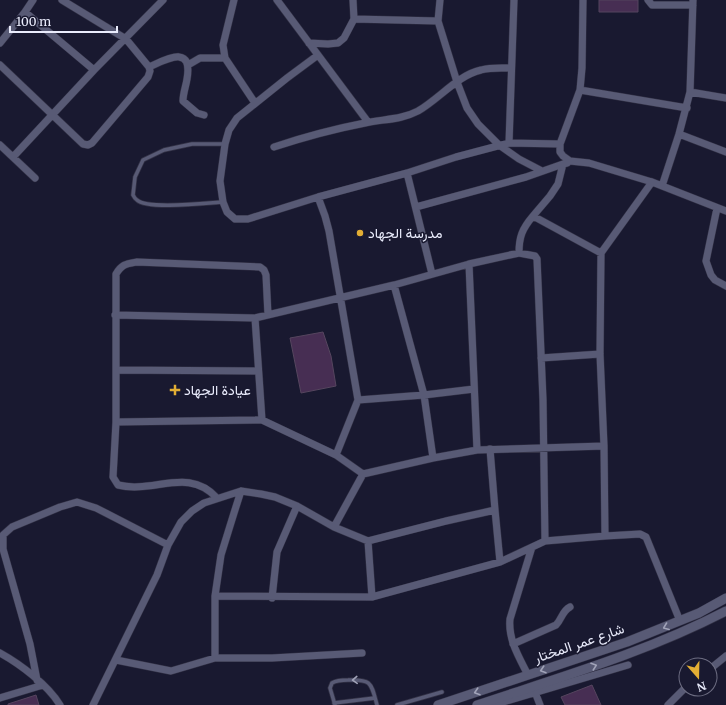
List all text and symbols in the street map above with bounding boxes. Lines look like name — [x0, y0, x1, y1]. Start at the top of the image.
scale bar — [10, 8, 117, 34]
text: 100 m — [16, 14, 51, 29]
place label: مدرسة الجهاد — [368, 224, 442, 242]
marker: مدرسة الجهاد — [355, 228, 365, 238]
place label: عيادة الجهاد — [184, 381, 251, 399]
marker: عيادة الجهاد — [169, 384, 181, 396]
street label: شارع عمر المختار — [531, 619, 627, 669]
one-way arrow — [662, 622, 669, 630]
north arrow — [678, 657, 718, 697]
one-way arrow — [590, 662, 597, 671]
one-way arrow — [540, 665, 547, 674]
one-way arrow — [352, 675, 358, 684]
text: N — [695, 678, 708, 695]
one-way arrow — [474, 687, 481, 696]

